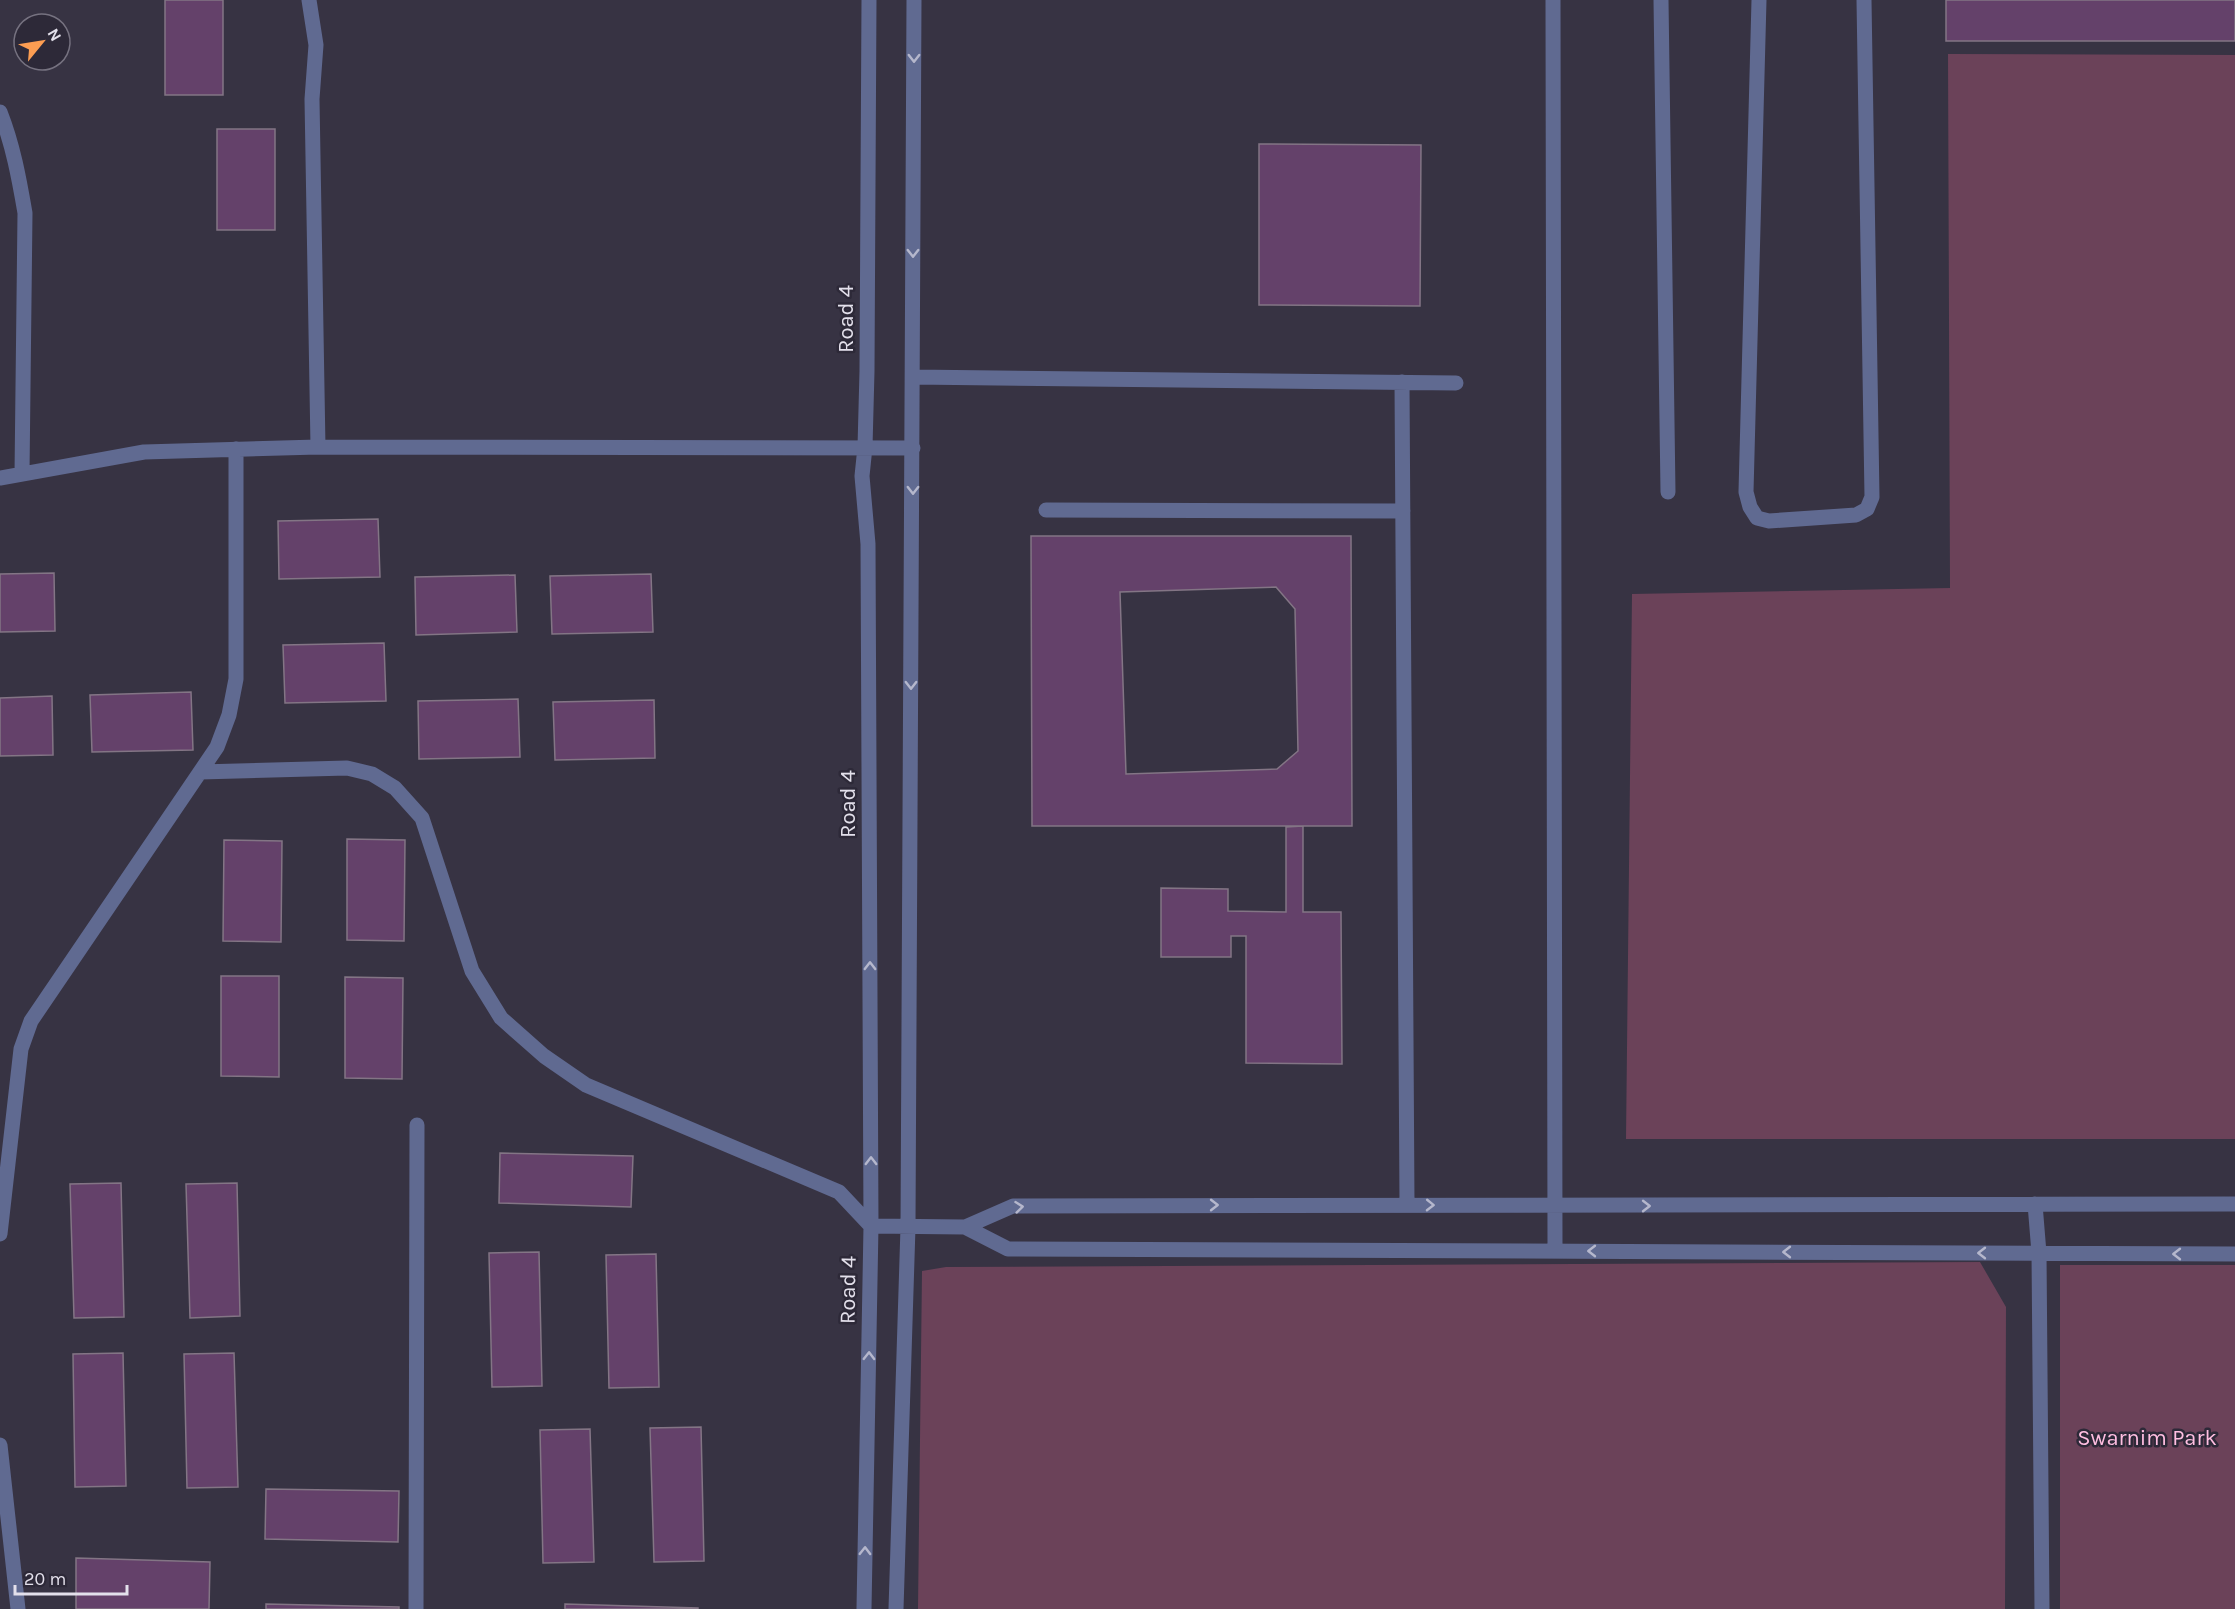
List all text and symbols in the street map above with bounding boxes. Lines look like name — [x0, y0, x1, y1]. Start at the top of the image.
north arrow — [12, 12, 72, 72]
text: N — [43, 25, 66, 44]
one-way arrow — [908, 54, 920, 63]
one-way arrow — [907, 249, 920, 258]
street label: Road 4 — [833, 285, 859, 353]
one-way arrow — [906, 486, 919, 495]
one-way arrow — [905, 681, 917, 690]
street label: Road 4 — [835, 770, 861, 838]
one-way arrow — [864, 961, 876, 970]
one-way arrow — [865, 1156, 877, 1165]
one-way arrow — [1209, 1199, 1218, 1211]
one-way arrow — [1425, 1199, 1434, 1211]
one-way arrow — [1641, 1200, 1650, 1212]
one-way arrow — [1014, 1201, 1024, 1214]
one-way arrow — [1587, 1245, 1596, 1257]
one-way arrow — [1782, 1246, 1791, 1258]
one-way arrow — [1977, 1247, 1986, 1259]
one-way arrow — [2172, 1248, 2181, 1260]
street label: Road 4 — [834, 1256, 862, 1324]
one-way arrow — [863, 1351, 875, 1360]
park label: Swarnim Park — [2077, 1425, 2217, 1451]
one-way arrow — [859, 1546, 872, 1555]
scale bar — [15, 1558, 128, 1596]
text: 20 m — [24, 1568, 66, 1590]

